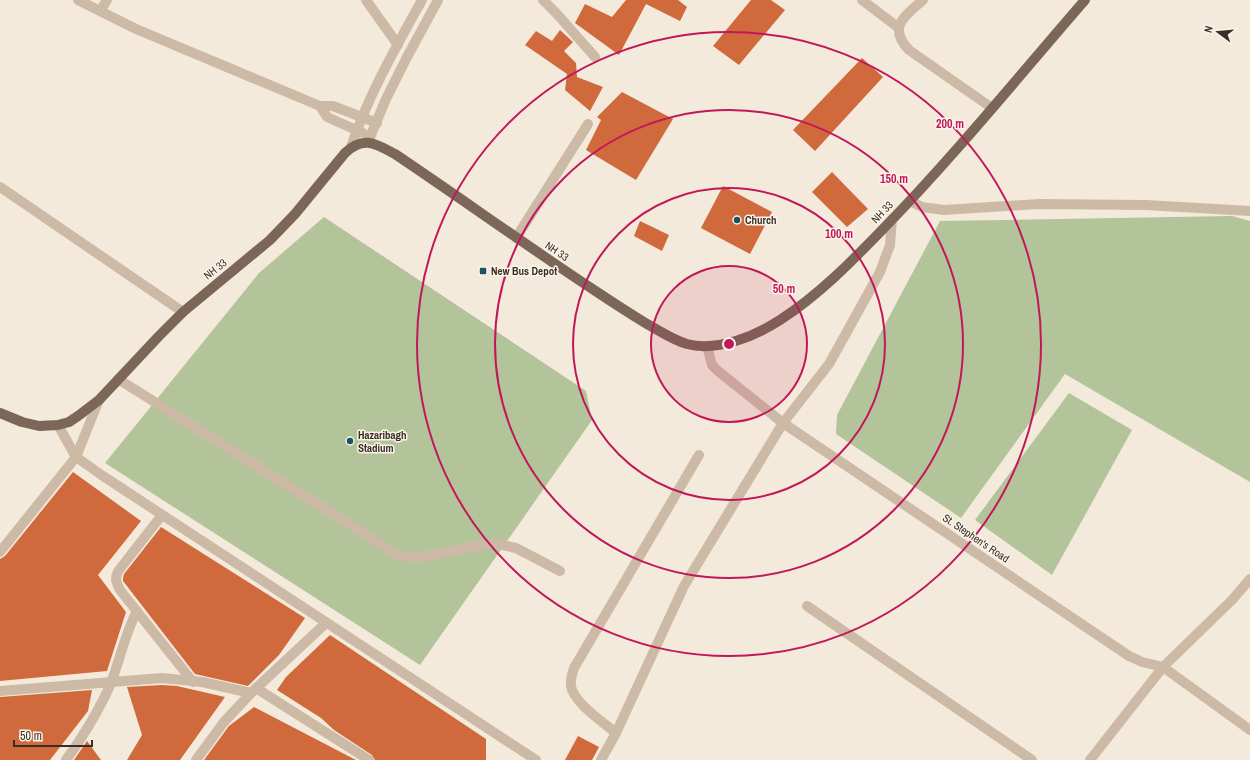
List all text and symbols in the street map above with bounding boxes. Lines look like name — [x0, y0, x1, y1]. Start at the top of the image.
north arrow — [1198, 12, 1238, 52]
text: N — [1201, 24, 1216, 34]
text: 200 m — [936, 116, 964, 132]
text: 150 m — [880, 171, 908, 187]
street label: NH 33 — [868, 198, 896, 226]
place label: Church — [745, 213, 777, 227]
marker: Church — [732, 215, 742, 225]
text: 100 m — [825, 226, 853, 242]
street label: NH 33 — [542, 238, 572, 264]
street label: NH 33 — [201, 256, 229, 282]
place label: New Bus Depot — [491, 264, 557, 278]
marker: New Bus Depot — [478, 266, 488, 276]
text: 50 m — [773, 281, 795, 297]
centre of rings — [722, 337, 736, 351]
place label: Hazaribagh Stadium — [358, 428, 407, 455]
marker: Hazaribagh Stadium — [345, 436, 355, 446]
street label: St. Stephen's Road — [940, 511, 1012, 565]
scale bar — [14, 722, 92, 748]
text: 50 m — [20, 728, 42, 744]

